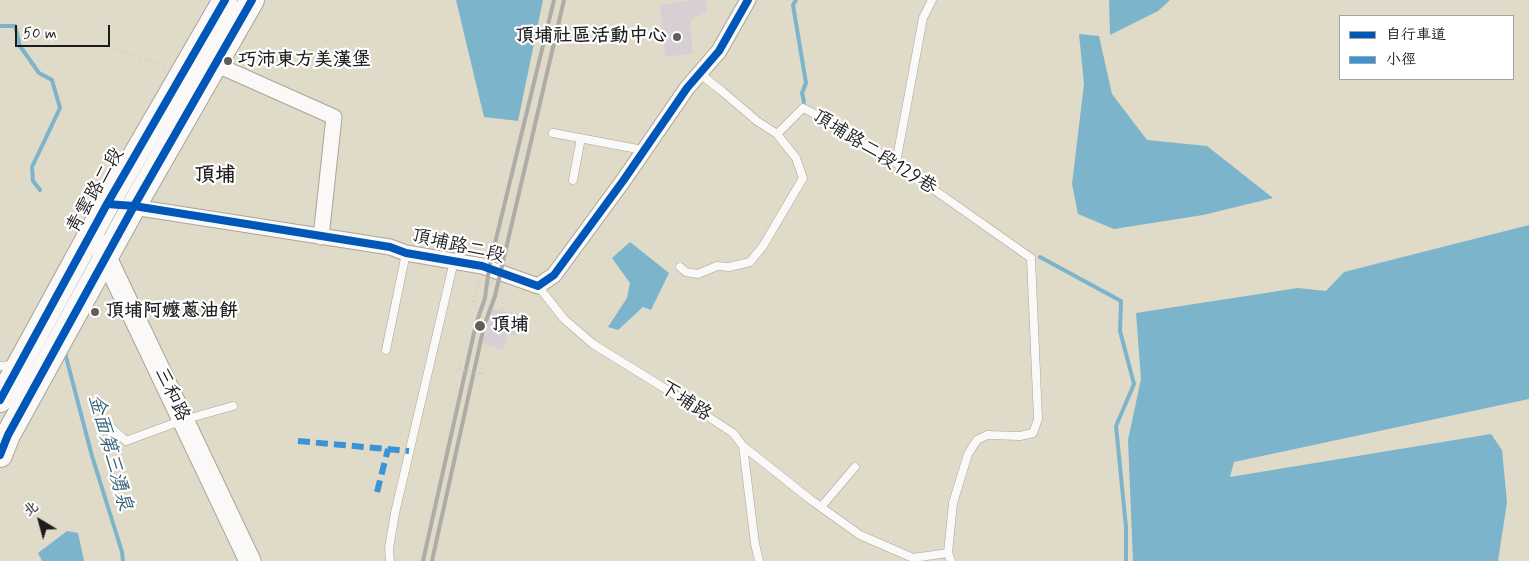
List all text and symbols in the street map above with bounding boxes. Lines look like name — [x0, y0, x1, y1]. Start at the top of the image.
scale bar — [18, 15, 112, 47]
legend — [1339, 15, 1514, 80]
text: 50 m — [23, 24, 57, 44]
text: 自行車道 — [1386, 25, 1446, 45]
place label: 頂埔社區活動中心 — [515, 26, 667, 48]
marker: 頂埔社區活動中心 — [671, 31, 683, 43]
place label: 巧沛東方美漢堡 — [238, 50, 371, 72]
text: 小徑 — [1386, 50, 1416, 70]
marker: 巧沛東方美漢堡 — [222, 55, 234, 67]
street label: 頂埔路二段129巷 — [808, 106, 940, 200]
street label: 青雲路二段 — [62, 144, 130, 238]
district label: 頂埔 — [194, 164, 236, 190]
street label: 頂埔路二段 — [409, 225, 507, 269]
place label: 頂埔阿嬤蔥油餅 — [105, 301, 238, 323]
marker: 頂埔阿嬤蔥油餅 — [89, 306, 101, 318]
place label: 頂埔 — [491, 315, 529, 337]
marker: 頂埔 — [473, 319, 487, 333]
street label: 三和路 — [149, 364, 193, 426]
street label: 下埔路 — [655, 377, 715, 427]
water label: 金面第三湧泉 — [82, 392, 136, 514]
north arrow — [15, 496, 65, 546]
text: 北 — [20, 498, 42, 520]

